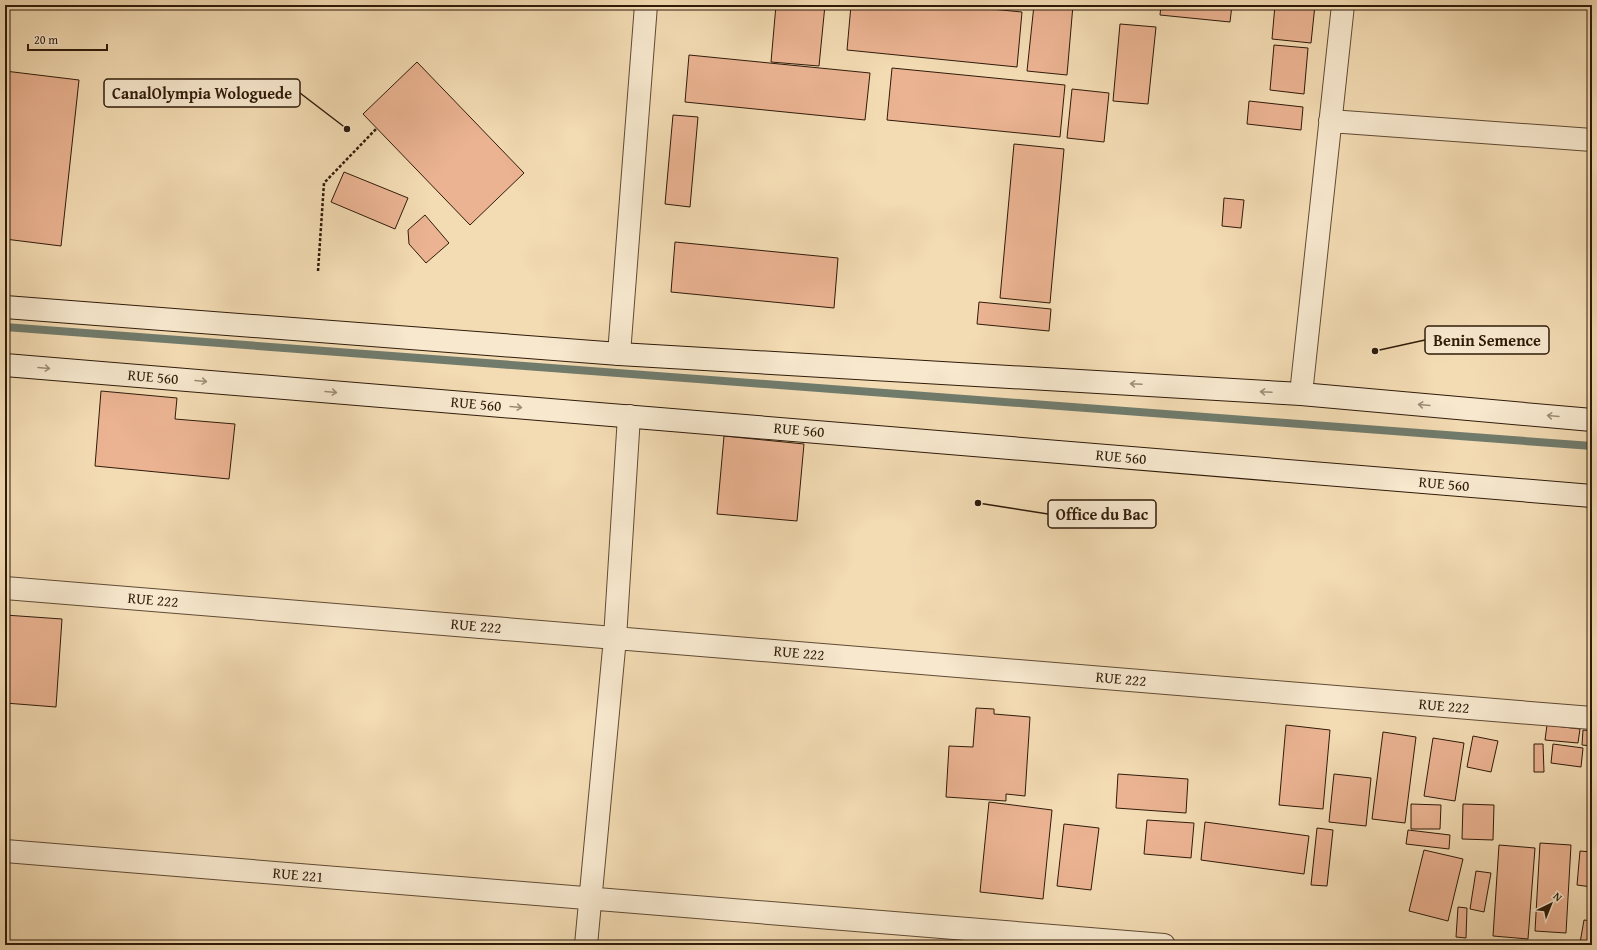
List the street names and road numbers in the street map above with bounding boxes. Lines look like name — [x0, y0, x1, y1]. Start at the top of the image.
street label: RUE 560 — [127, 364, 179, 389]
street label: RUE 560 — [450, 391, 502, 416]
street label: RUE 560 — [773, 417, 825, 442]
street label: RUE 560 — [1095, 444, 1147, 469]
street label: RUE 560 — [1418, 471, 1470, 496]
street label: RUE 222 — [127, 587, 179, 612]
street label: RUE 222 — [450, 613, 502, 638]
street label: RUE 222 — [773, 640, 825, 665]
street label: RUE 222 — [1095, 666, 1147, 691]
street label: RUE 222 — [1418, 693, 1470, 718]
street label: RUE 221 — [272, 862, 324, 887]

